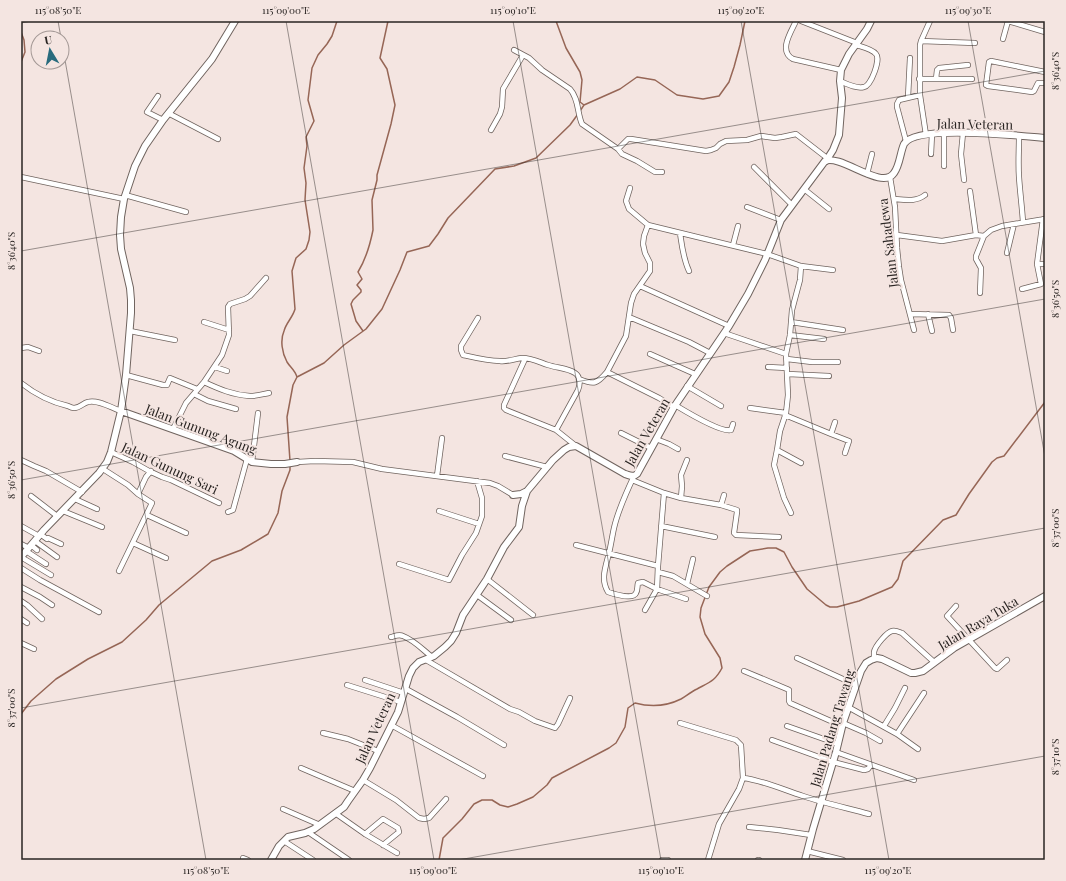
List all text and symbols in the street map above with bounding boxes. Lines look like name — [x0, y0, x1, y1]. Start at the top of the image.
text: 115°08'50"E — [35, 3, 81, 17]
text: 115°09'00"E — [262, 3, 310, 17]
text: 115°09'10"E — [490, 3, 536, 17]
text: 115°09'20"E — [718, 3, 764, 17]
text: 115°09'30"E — [945, 3, 991, 17]
north arrow — [30, 30, 70, 70]
text: U — [43, 32, 54, 48]
text: 8°36'40"S — [1048, 52, 1062, 90]
street label: Jalan Veteran — [936, 114, 1014, 133]
street label: Jalan Sahadewa — [874, 197, 902, 290]
text: 8°36'40"S — [4, 232, 18, 270]
text: 8°36'50"S — [1048, 280, 1062, 318]
street label: Jalan Veteran — [620, 394, 673, 470]
street label: Jalan Gunung Agung — [142, 399, 259, 458]
street label: Jalan Gunung Sari — [118, 437, 221, 497]
text: 8°36'50"S — [4, 461, 18, 499]
text: 8°37'00"S — [1048, 509, 1062, 547]
street label: Jalan Raya Tuka — [934, 592, 1021, 654]
street label: Jalan Padang Tawang — [805, 667, 858, 790]
text: 8°37'00"S — [4, 689, 18, 727]
street label: Jalan Veteran — [350, 689, 398, 767]
text: 8°37'10"S — [1048, 739, 1062, 775]
text: 115°08'50"E — [183, 863, 229, 877]
text: 115°09'00"E — [409, 863, 457, 877]
text: 115°09'10"E — [638, 863, 684, 877]
text: 115°09'20"E — [865, 863, 911, 877]

